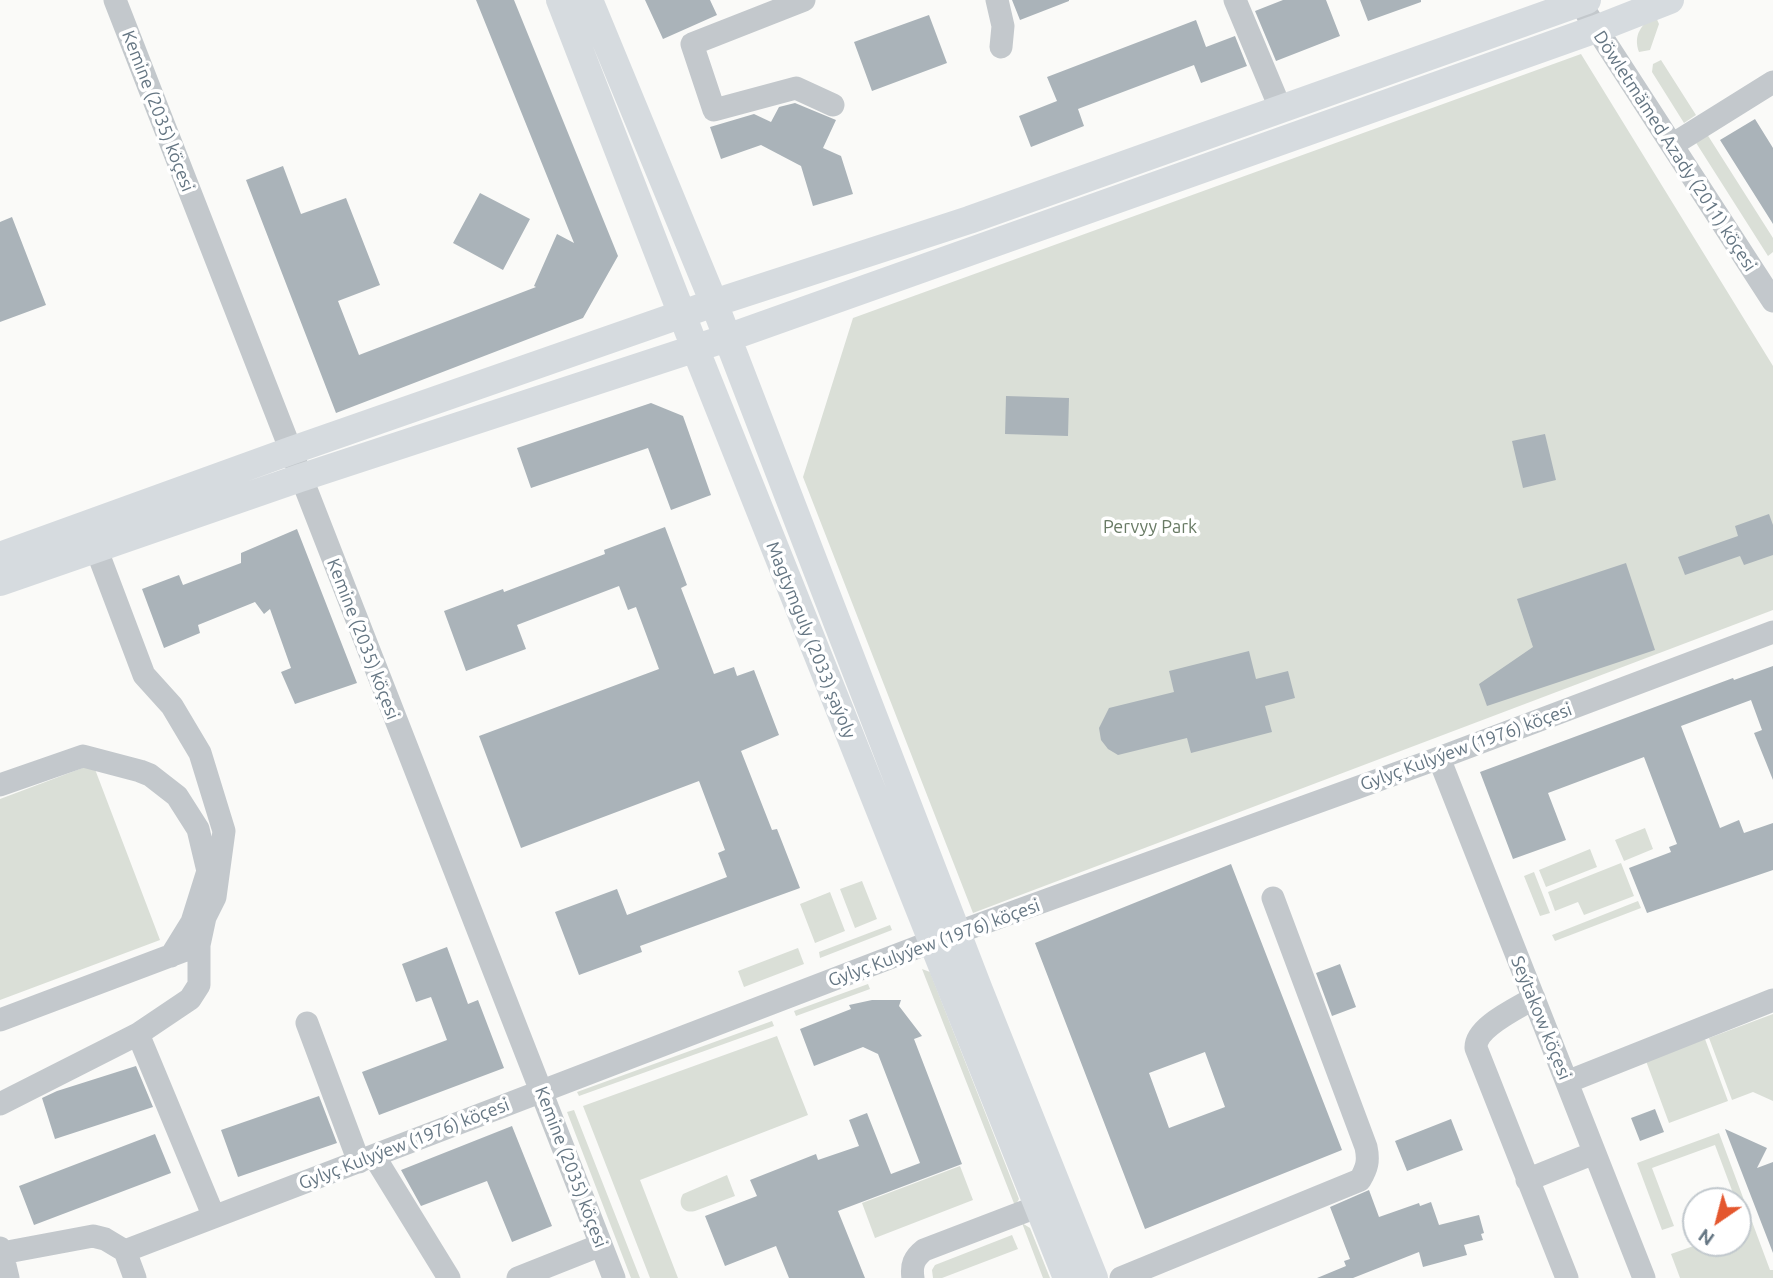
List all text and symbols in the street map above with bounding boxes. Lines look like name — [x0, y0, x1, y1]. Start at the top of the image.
street label: Kemine (2035) köçesi — [117, 27, 199, 195]
street label: Döwletmämed Azady (2011) köçesi — [1589, 27, 1761, 275]
park label: Pervyy Park — [1103, 516, 1197, 538]
street label: Magtymguly (2033) şaýoly — [762, 538, 860, 742]
street label: Kemine (2035) köçesi — [322, 555, 404, 723]
street label: Gylyç Kulyýew (1976) köçesi — [1357, 699, 1575, 795]
street label: Gylyç Kulyýew (1976) köçesi — [825, 895, 1043, 991]
street label: Seýtakow köçesi — [1506, 953, 1576, 1083]
street label: Kemine (2035) köçesi — [530, 1083, 612, 1251]
street label: Gylyç Kulyýew (1976) köçesi — [296, 1094, 512, 1194]
north arrow — [1682, 1187, 1752, 1257]
text: N — [1694, 1224, 1718, 1251]

